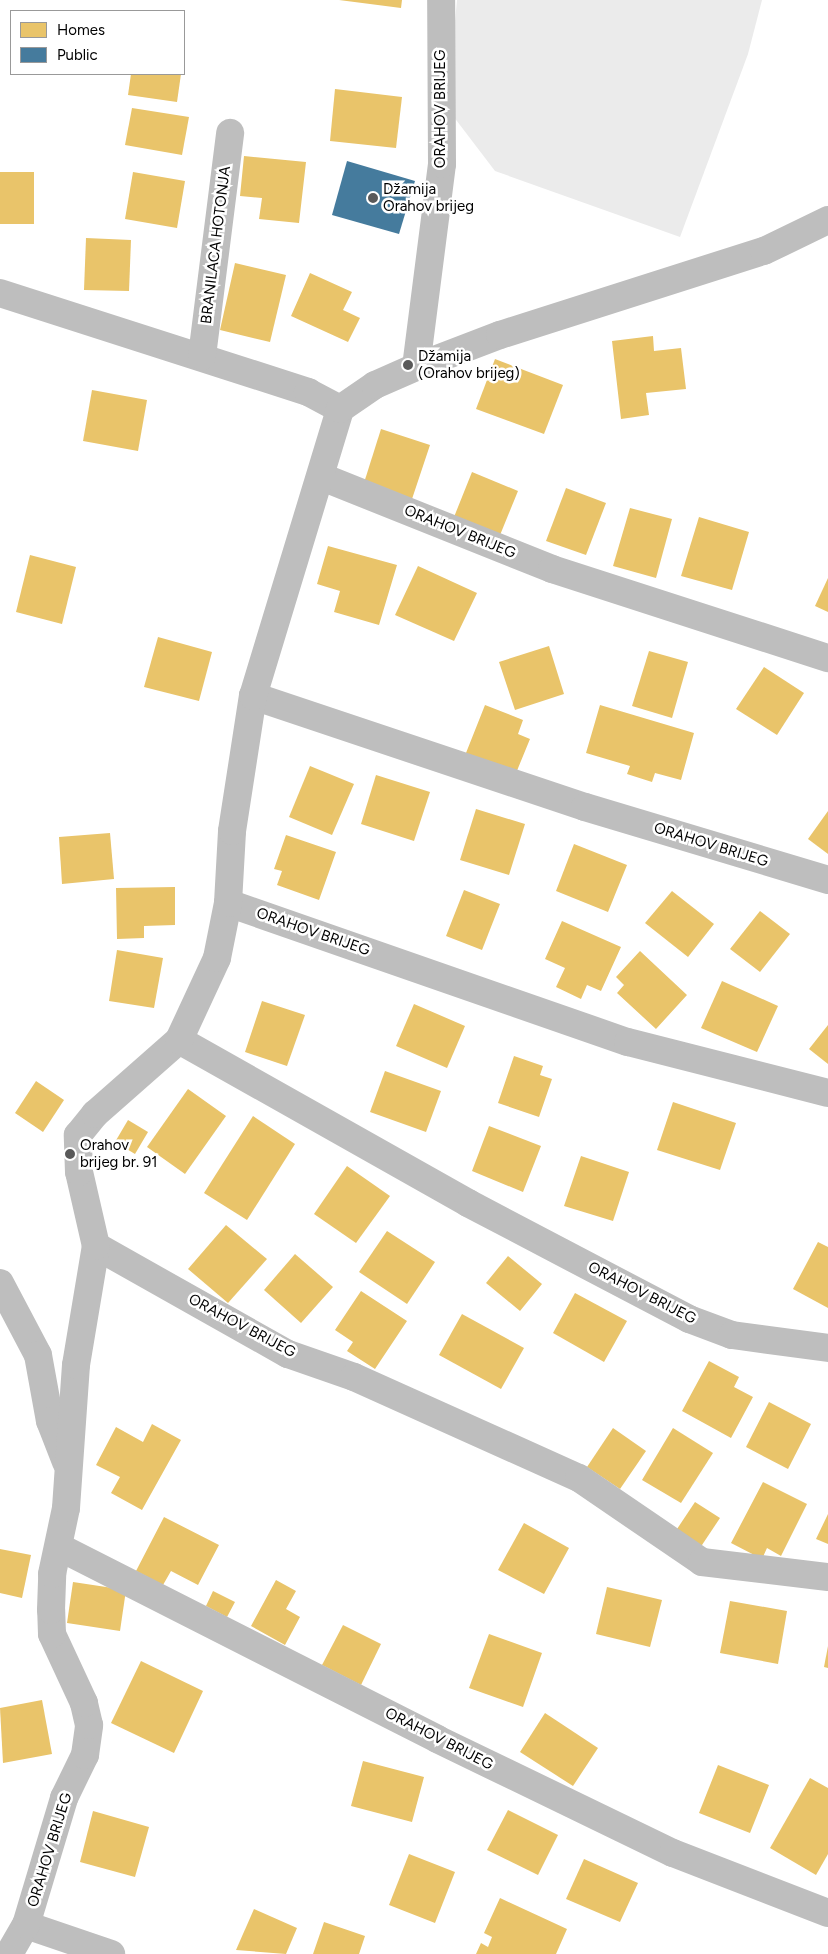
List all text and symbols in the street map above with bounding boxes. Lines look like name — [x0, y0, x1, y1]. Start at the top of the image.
legend — [10, 10, 185, 75]
text: Homes — [57, 21, 105, 39]
text: Public — [57, 46, 98, 64]
street label: ORAHOV BRIJEG — [432, 50, 450, 168]
street label: BRANILACA HOTONJA — [197, 165, 235, 325]
place label: Džamija Orahov brijeg — [383, 180, 474, 215]
marker: Džamija Orahov brijeg — [367, 192, 379, 204]
place label: Džamija (Orahov brijeg) — [418, 347, 520, 382]
marker: Džamija (Orahov brijeg) — [402, 359, 414, 371]
street label: ORAHOV BRIJEG — [402, 501, 518, 563]
street label: ORAHOV BRIJEG — [652, 819, 770, 871]
street label: ORAHOV BRIJEG — [254, 904, 372, 960]
place label: Orahov brijeg br. 91 — [80, 1136, 157, 1171]
marker: Orahov brijeg br. 91 — [64, 1148, 76, 1160]
street label: ORAHOV BRIJEG — [585, 1258, 699, 1328]
street label: ORAHOV BRIJEG — [185, 1290, 299, 1362]
street label: ORAHOV BRIJEG — [382, 1704, 496, 1774]
street label: ORAHOV BRIJEG — [24, 1791, 76, 1909]

